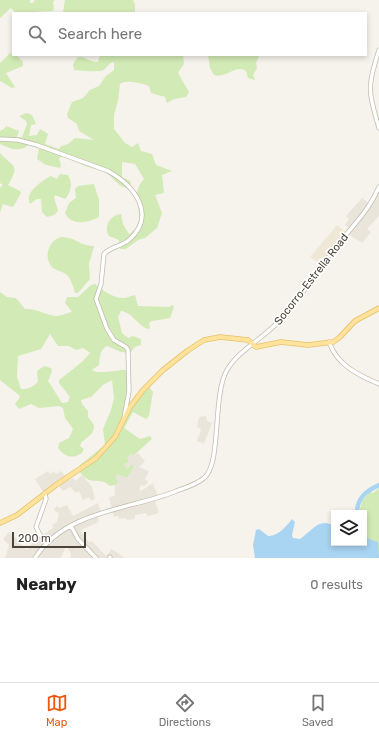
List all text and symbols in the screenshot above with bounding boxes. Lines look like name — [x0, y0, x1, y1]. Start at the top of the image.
search box — [12, 12, 367, 56]
icon: search — [26, 23, 48, 45]
text: Search here — [58, 25, 142, 43]
street label: Socorro-Estrella Road — [272, 231, 351, 328]
map controls — [331, 510, 367, 546]
button: layers — [331, 510, 367, 546]
scale bar — [12, 530, 86, 549]
text: 200 m — [18, 532, 51, 545]
text: Nearby — [16, 574, 77, 594]
text: 0 results — [310, 577, 363, 592]
tab: Map — [46, 692, 68, 729]
tab: Directions — [159, 692, 211, 729]
tab: Saved — [302, 692, 333, 729]

